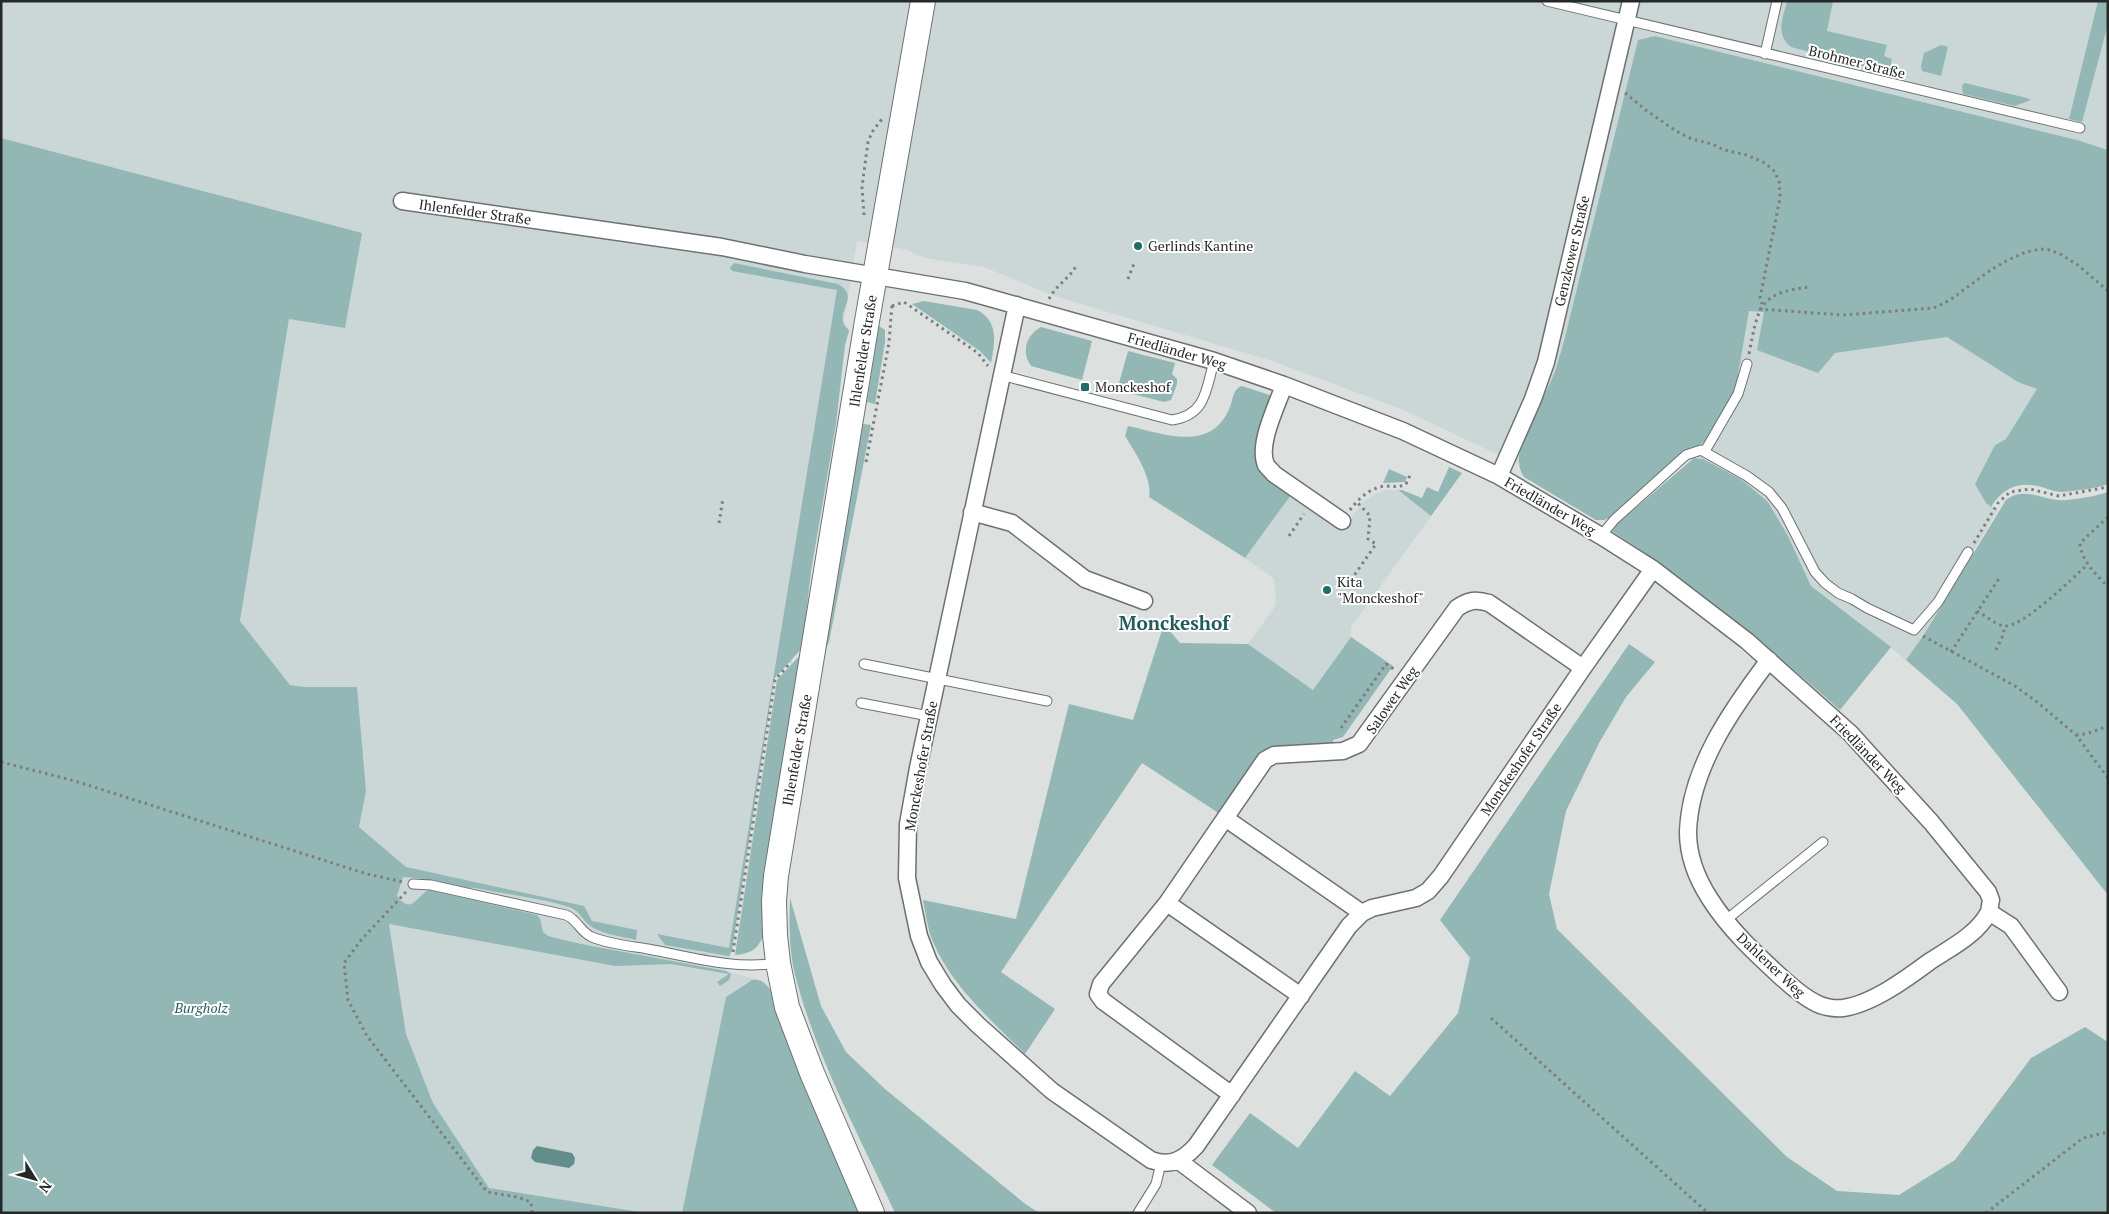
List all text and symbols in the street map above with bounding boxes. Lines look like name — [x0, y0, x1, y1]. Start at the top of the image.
street label: Brohmer Straße — [1807, 40, 1907, 83]
street label: Genzkower Straße — [1549, 193, 1594, 308]
street label: Ihlenfelder Straße — [418, 194, 532, 229]
place label: Gerlinds Kantine — [1148, 236, 1253, 255]
marker: Gerlinds Kantine — [1132, 240, 1144, 252]
street label: Ihlenfelder Straße — [844, 294, 881, 408]
street label: Friedländer Weg — [1126, 327, 1229, 374]
place label: Monckeshof — [1095, 377, 1172, 396]
marker: Monckeshof — [1079, 381, 1091, 393]
street label: Friedländer Weg — [1501, 472, 1600, 540]
place label: Kita "Monckeshof" — [1337, 572, 1424, 607]
marker: Kita "Monckeshof" — [1321, 584, 1333, 596]
district label: Monckeshof — [1119, 610, 1231, 635]
street label: Salower Weg — [1361, 661, 1422, 737]
street label: Ihlenfelder Straße — [777, 693, 816, 807]
street label: Monckeshofer Straße — [900, 699, 941, 833]
street label: Monckeshofer Straße — [1476, 699, 1565, 819]
street label: Friedländer Weg — [1826, 710, 1911, 797]
street label: Dahlener Weg — [1733, 928, 1810, 1002]
park label: Burgholz — [173, 998, 228, 1017]
north arrow — [10, 1154, 60, 1204]
text: N — [35, 1177, 57, 1197]

